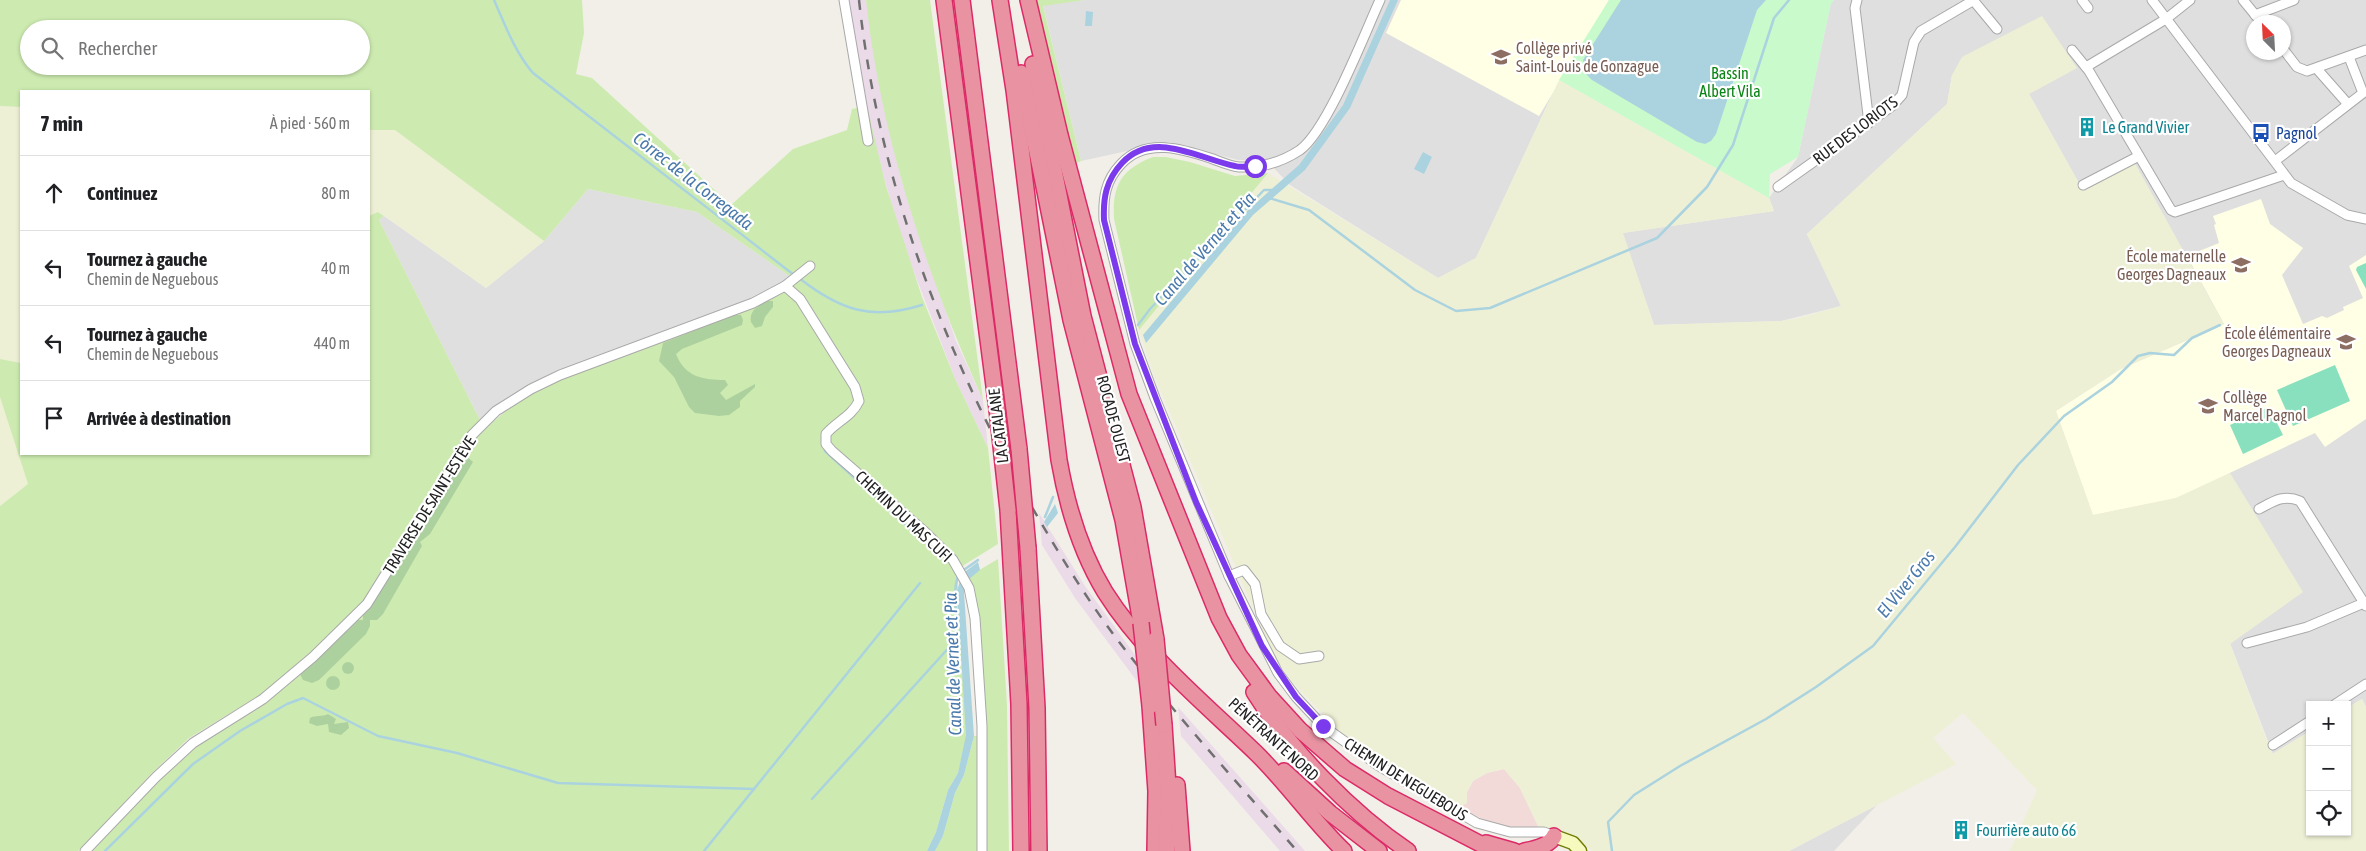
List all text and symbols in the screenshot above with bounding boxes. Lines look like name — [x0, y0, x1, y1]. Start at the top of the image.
north arrow — [2246, 15, 2291, 60]
search box — [20, 20, 370, 75]
icon: search — [38, 34, 66, 62]
text: Rechercher — [78, 37, 157, 59]
place label: Collège privé Saint-Louis de Gonzague — [1516, 39, 1659, 76]
school or university icon: Collège privé Saint-Louis de Gonzague — [1490, 46, 1512, 68]
park label: Bassin Albert Vila — [1699, 64, 1761, 100]
street label: RUE DES LORIOTS — [1809, 92, 1901, 168]
text: 7 min — [40, 111, 83, 135]
text: À pied · 560 m — [270, 114, 350, 132]
building icon: Le Grand Vivier — [2076, 116, 2098, 138]
place label: Le Grand Vivier — [2102, 118, 2190, 136]
bus stop icon: Pagnol — [2250, 122, 2272, 144]
place label: Pagnol — [2276, 124, 2318, 143]
water label: Còrrec de la Corregada — [629, 127, 758, 234]
route start — [1244, 155, 1267, 178]
icon: ahead — [40, 179, 68, 207]
text: Continuez — [87, 182, 157, 204]
text: 80 m — [321, 184, 350, 202]
water label: Canal de Vernet et Pia — [1150, 187, 1260, 310]
place label: École maternelle Georges Dagneaux — [2117, 247, 2227, 284]
text: Tournez à gauche — [87, 248, 207, 270]
icon: left — [40, 254, 68, 282]
school or university icon: École maternelle Georges Dagneaux — [2230, 254, 2252, 276]
text: 40 m — [321, 259, 350, 277]
text: Chemin de Neguebous — [87, 270, 218, 288]
text: Tournez à gauche — [87, 323, 207, 345]
place label: École élémentaire Georges Dagneaux — [2222, 324, 2332, 361]
icon: left — [40, 329, 68, 357]
school or university icon: École élémentaire Georges Dagneaux — [2335, 331, 2357, 353]
text: 440 m — [314, 334, 350, 352]
text: Chemin de Neguebous — [87, 345, 218, 363]
street label: ROCADE OUEST — [1094, 373, 1134, 465]
street label: LA CATALANE — [984, 387, 1012, 464]
place label: Collège Marcel Pagnol — [2223, 388, 2308, 425]
school or university icon: Collège Marcel Pagnol — [2197, 395, 2219, 417]
icon: arrive — [40, 404, 68, 432]
text: Arrivée à destination — [87, 407, 231, 429]
street label: TRAVERSE DE SAINT-ESTÈVE — [379, 433, 479, 577]
street label: CHEMIN DU MAS CUFI — [852, 467, 956, 565]
water label: El Viver Gros — [1872, 546, 1939, 621]
water label: Canal de Vernet et Pia — [939, 592, 965, 736]
street label: PÉNÉTRANTE NORD — [1225, 694, 1323, 784]
map controls — [2306, 701, 2351, 836]
button: + — [2306, 701, 2351, 746]
route end — [1312, 715, 1335, 738]
street label: CHEMIN DE NEGUEBOUS — [1341, 734, 1471, 824]
button: − — [2306, 746, 2351, 791]
button: locate — [2306, 791, 2351, 836]
building icon: Fourrière auto 66 — [1950, 819, 1972, 841]
place label: Fourrière auto 66 — [1976, 821, 2076, 839]

